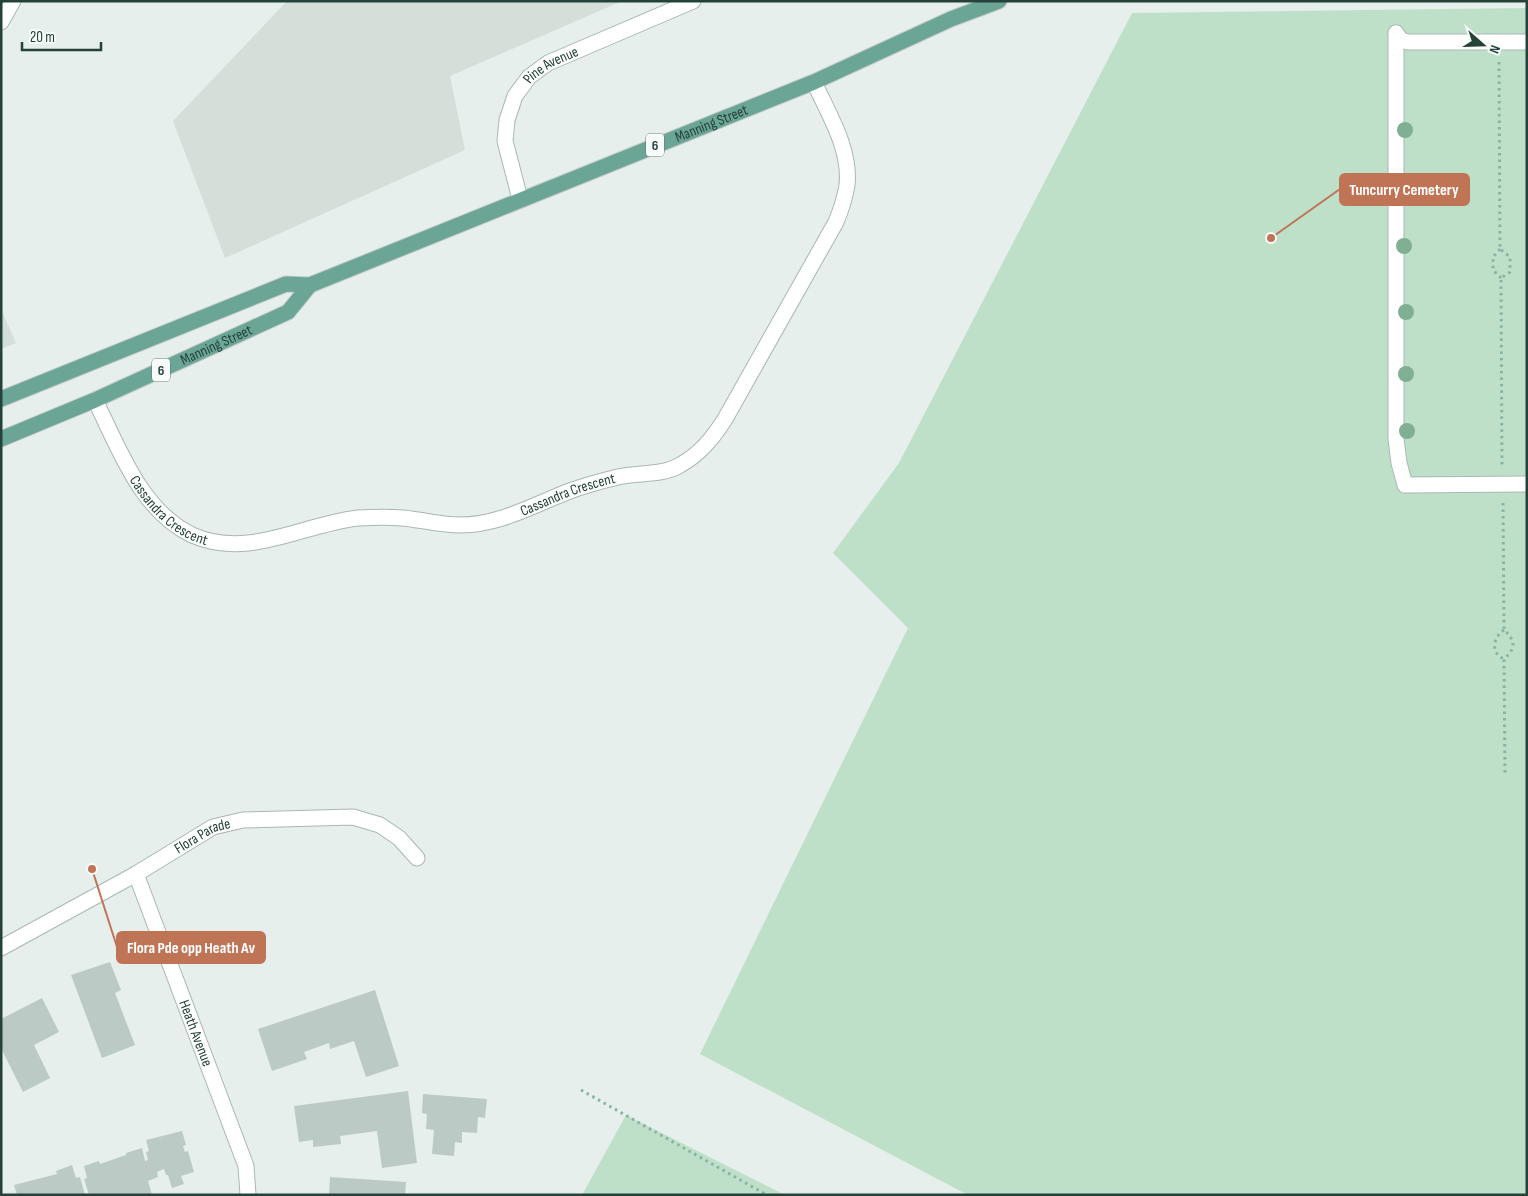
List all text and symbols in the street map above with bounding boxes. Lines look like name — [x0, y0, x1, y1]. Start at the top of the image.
scale bar — [22, 20, 101, 52]
north arrow — [1458, 20, 1508, 70]
text: 20 m — [30, 28, 55, 47]
street label: Pine Avenue — [519, 42, 581, 87]
text: N — [1485, 43, 1504, 56]
street label: Manning Street — [672, 100, 751, 147]
road number: 6 — [646, 134, 664, 156]
callout: Tuncurry Cemetery — [1340, 174, 1469, 205]
text: Tuncurry Cemetery — [1349, 181, 1459, 200]
street label: Manning Street — [178, 320, 256, 370]
road number: 6 — [152, 358, 170, 382]
street label: Cassandra Crescent — [517, 469, 618, 521]
street label: Cassandra Crescent — [125, 472, 210, 550]
street label: Flora Parade — [171, 814, 232, 858]
callout: Flora Pde opp Heath Av — [117, 932, 265, 963]
text: Flora Pde opp Heath Av — [127, 939, 255, 958]
street label: Heath Avenue — [174, 997, 217, 1069]

